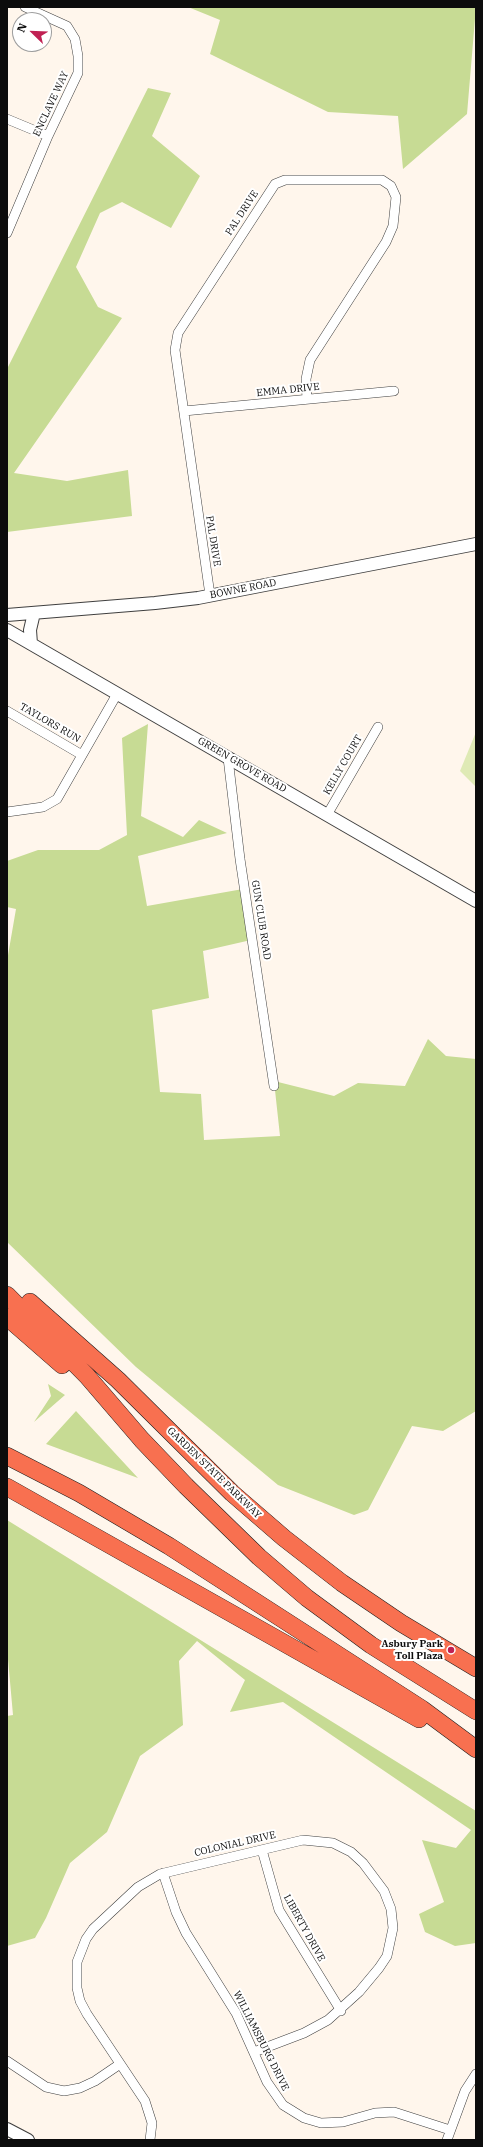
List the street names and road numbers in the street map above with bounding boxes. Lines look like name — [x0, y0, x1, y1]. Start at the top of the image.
street label: ENCLAVE WAY — [31, 70, 71, 138]
street label: PAL DRIVE — [223, 188, 261, 238]
street label: EMMA DRIVE — [256, 381, 320, 399]
street label: PAL DRIVE — [203, 515, 223, 567]
street label: BOWNE ROAD — [209, 577, 277, 601]
street label: TAYLORS RUN — [17, 701, 83, 745]
street label: KELLY COURT — [321, 733, 365, 797]
street label: GREEN GROVE ROAD — [196, 735, 288, 795]
street label: GUN CLUB ROAD — [249, 879, 273, 961]
street label: GARDEN STATE PARKWAY — [165, 1425, 263, 1521]
street label: COLONIAL DRIVE — [193, 1829, 277, 1859]
street label: LIBERTY DRIVE — [281, 1892, 327, 1964]
street label: WILLIAMSBURG DRIVE — [231, 1989, 291, 2093]

